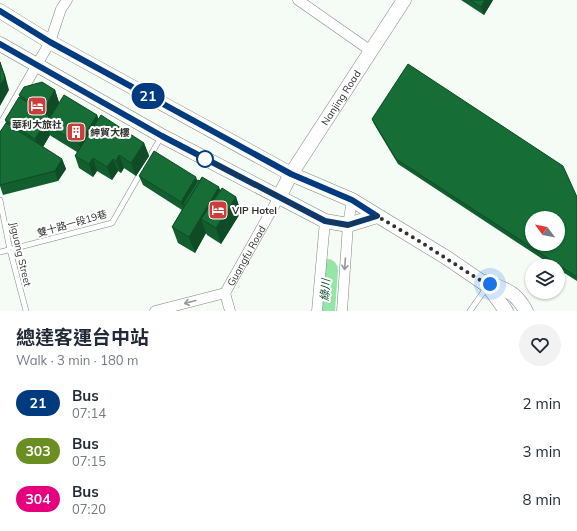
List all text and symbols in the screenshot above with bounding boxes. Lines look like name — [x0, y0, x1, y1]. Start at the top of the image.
street label: Nanjing Road — [318, 68, 364, 128]
line badge: 21 — [130, 83, 166, 109]
text: 21 — [140, 87, 156, 105]
hotel icon: 華利大旅社 — [26, 95, 48, 117]
place label: 華利大旅社 — [12, 118, 62, 131]
building icon: 紳貿大樓 — [65, 121, 87, 143]
place label: 紳貿大樓 — [90, 126, 130, 139]
unlabelled marker — [196, 150, 214, 168]
hotel icon: VIP Hotel — [207, 199, 229, 221]
place label: VIP Hotel — [231, 204, 277, 217]
street label: 雙十路一段19巷 — [36, 207, 109, 240]
north arrow — [525, 211, 565, 251]
map controls — [525, 211, 565, 299]
street label: Jiguang Street — [7, 221, 34, 288]
street label: Guangfu Road — [224, 223, 269, 289]
one-way arrow — [342, 257, 349, 270]
button: layers — [525, 259, 565, 299]
your location — [480, 274, 500, 294]
water label: 綠川 — [317, 278, 333, 301]
one-way arrow — [184, 299, 197, 306]
button: heart — [519, 324, 561, 366]
text: 總達客運台中站 — [16, 325, 149, 349]
text: Walk · 3 min · 180 m — [16, 352, 138, 368]
text: Bus — [72, 386, 99, 405]
text: 21 — [30, 394, 46, 412]
text: 2 min — [523, 394, 561, 413]
text: 07:14 — [72, 405, 106, 421]
text: Bus — [72, 434, 99, 453]
text: 303 — [25, 442, 51, 460]
text: 3 min — [523, 442, 561, 461]
text: 07:15 — [72, 453, 106, 469]
text: Bus — [72, 482, 99, 501]
text: 304 — [25, 490, 51, 508]
text: 8 min — [523, 490, 561, 509]
text: 07:20 — [72, 501, 106, 517]

